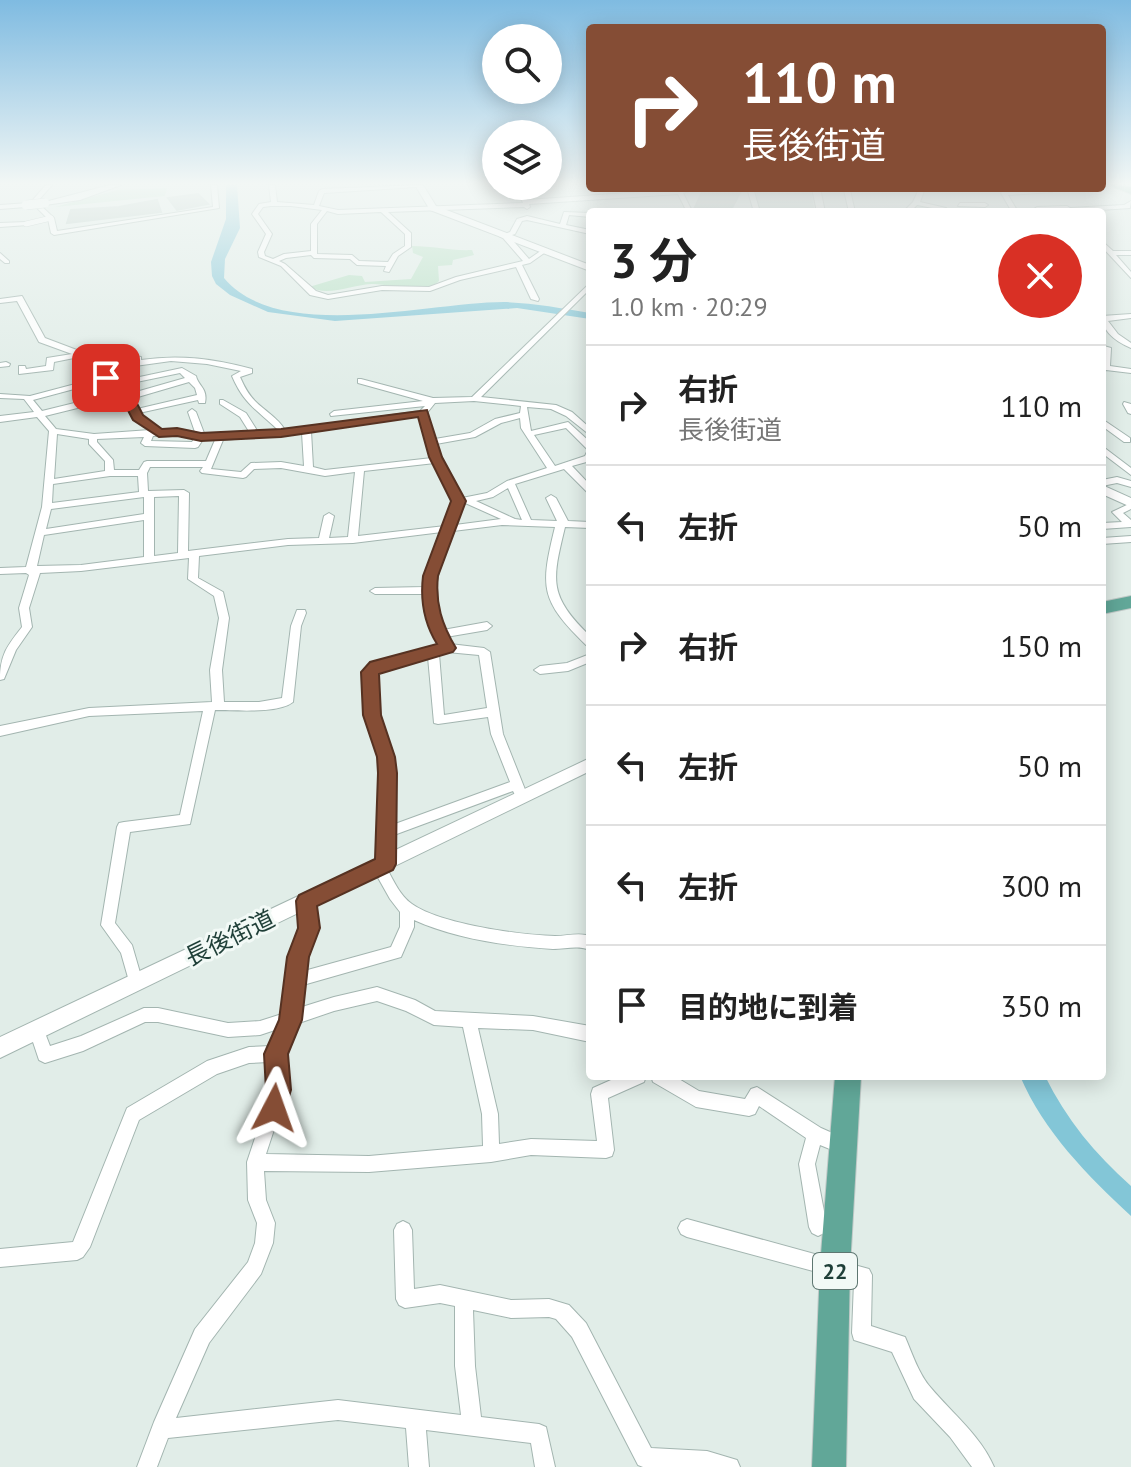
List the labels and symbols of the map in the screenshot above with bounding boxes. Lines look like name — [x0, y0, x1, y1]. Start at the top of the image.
pin — [72, 344, 140, 412]
street label: 長後街道 — [180, 903, 280, 973]
position arrow — [232, 1066, 316, 1150]
road number: 22 — [813, 1253, 857, 1289]

